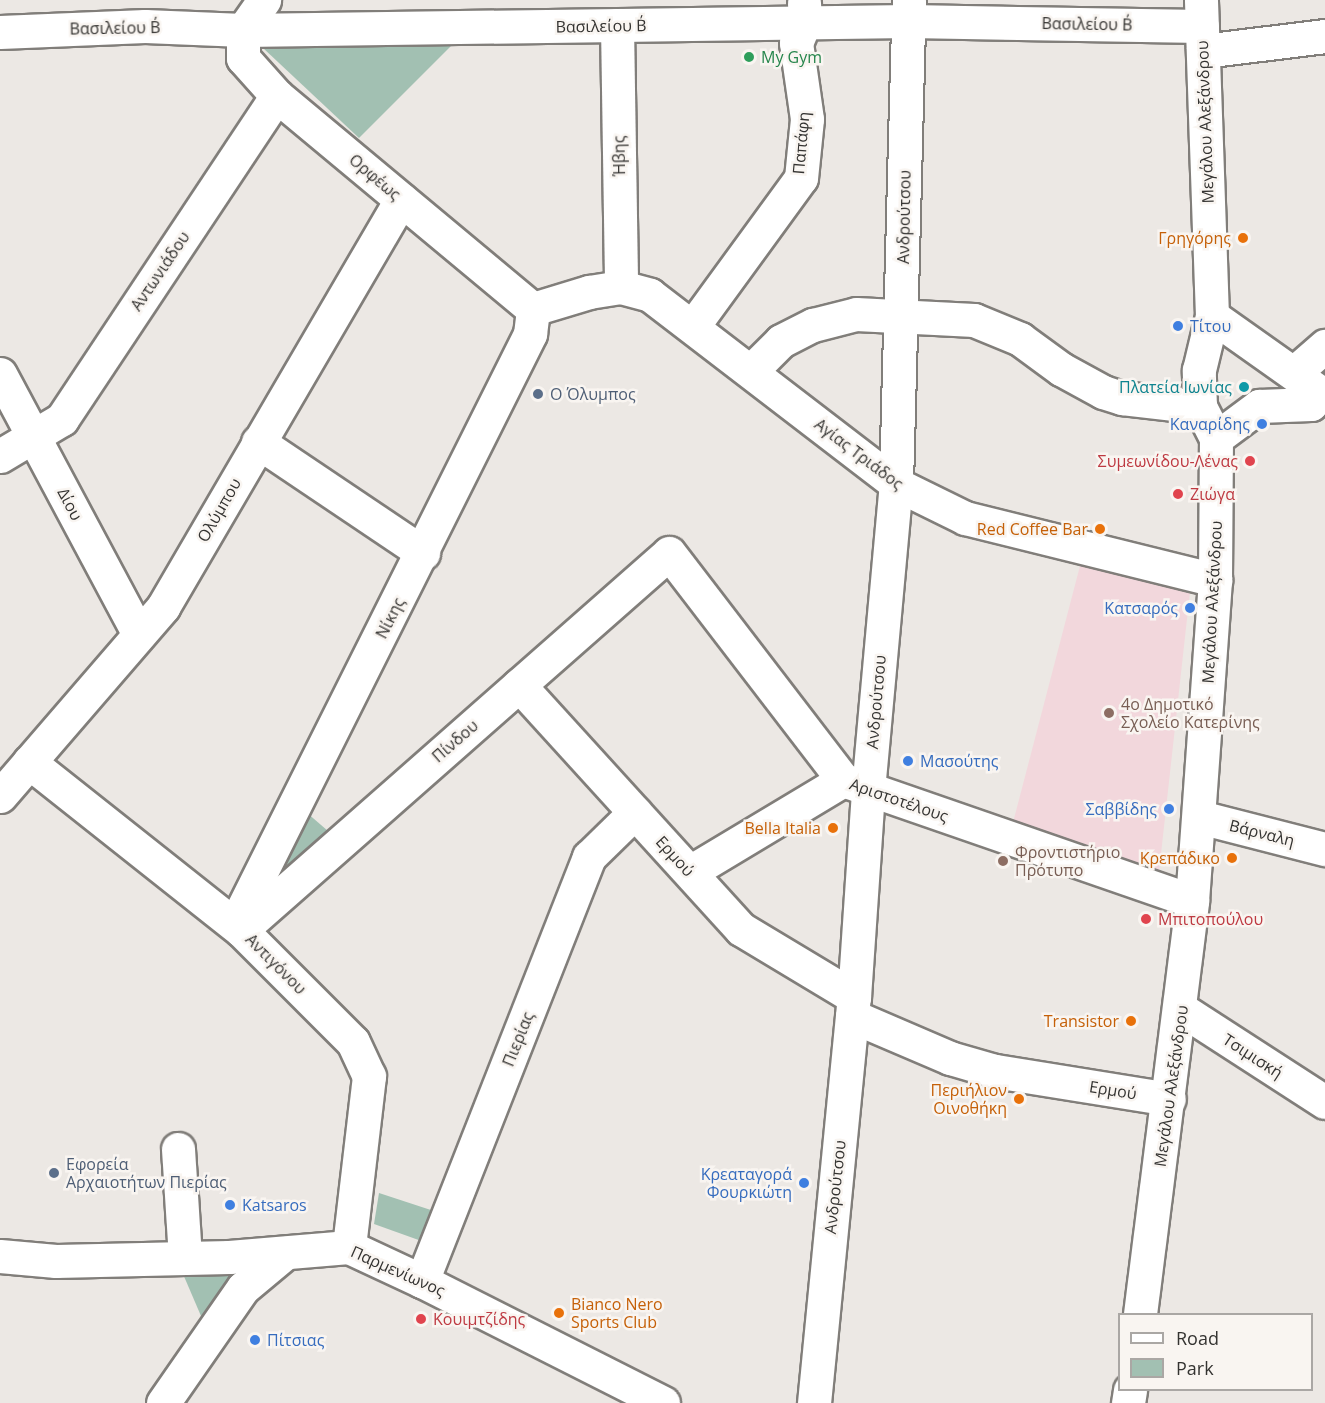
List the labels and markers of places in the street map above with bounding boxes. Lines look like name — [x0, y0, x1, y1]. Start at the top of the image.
place label: My Gym — [761, 47, 822, 67]
marker: My Gym — [742, 50, 756, 64]
place label: Γρηγόρης — [1158, 228, 1231, 248]
marker: Γρηγόρης — [1236, 231, 1250, 245]
place label: Τίτου — [1190, 316, 1231, 336]
marker: Τίτου — [1171, 319, 1185, 333]
place label: Πλατεία Ιωνίας — [1119, 377, 1232, 397]
marker: Πλατεία Ιωνίας — [1237, 380, 1251, 394]
place label: Ο Όλυμπος — [550, 384, 636, 404]
marker: Ο Όλυμπος — [531, 387, 545, 401]
place label: Καναρίδης — [1170, 414, 1250, 434]
marker: Καναρίδης — [1255, 417, 1269, 431]
place label: Συμεωνίδου-Λένας — [1098, 451, 1238, 471]
marker: Συμεωνίδου-Λένας — [1243, 454, 1257, 468]
place label: Ζιώγα — [1190, 484, 1235, 504]
marker: Ζιώγα — [1171, 487, 1185, 501]
place label: Red Coffee Bar — [977, 519, 1088, 539]
marker: Red Coffee Bar — [1093, 522, 1107, 536]
place label: Κατσαρός — [1104, 598, 1178, 618]
marker: Κατσαρός — [1183, 601, 1197, 615]
place label: 4ο Δημοτικό Σχολείο Κατερίνης — [1121, 694, 1260, 732]
marker: 4ο Δημοτικό Σχολείο Κατερίνης — [1102, 706, 1116, 720]
place label: Μασούτης — [920, 751, 998, 771]
marker: Μασούτης — [901, 754, 915, 768]
place label: Σαββίδης — [1086, 799, 1157, 819]
marker: Σαββίδης — [1162, 802, 1176, 816]
place label: Bella Italia — [745, 818, 821, 838]
marker: Bella Italia — [826, 821, 840, 835]
place label: Φροντιστήριο Πρότυπο — [1015, 842, 1120, 880]
place label: Κρεπάδικο — [1140, 848, 1220, 868]
marker: Κρεπάδικο — [1225, 851, 1239, 865]
marker: Φροντιστήριο Πρότυπο — [996, 854, 1010, 868]
place label: Μπιτοπούλου — [1158, 909, 1263, 929]
marker: Μπιτοπούλου — [1139, 912, 1153, 926]
place label: Transistor — [1044, 1011, 1119, 1031]
marker: Transistor — [1124, 1014, 1138, 1028]
place label: Περιήλιον Οινοθήκη — [931, 1080, 1007, 1118]
marker: Περιήλιον Οινοθήκη — [1012, 1092, 1026, 1106]
place label: Εφορεία Αρχαιοτήτων Πιερίας — [66, 1154, 227, 1192]
place label: Κρεαταγορά Φουρκιώτη — [701, 1164, 792, 1202]
marker: Εφορεία Αρχαιοτήτων Πιερίας — [47, 1166, 61, 1180]
marker: Κρεαταγορά Φουρκιώτη — [797, 1176, 811, 1190]
place label: Katsaros — [242, 1195, 307, 1215]
marker: Katsaros — [223, 1198, 237, 1212]
place label: Bianco Nero Sports Club — [571, 1294, 663, 1332]
marker: Bianco Nero Sports Club — [552, 1306, 566, 1320]
place label: Κουιμτζίδης — [433, 1309, 525, 1329]
marker: Κουιμτζίδης — [414, 1312, 428, 1326]
place label: Πίτσιας — [267, 1330, 324, 1350]
marker: Πίτσιας — [248, 1333, 262, 1347]

